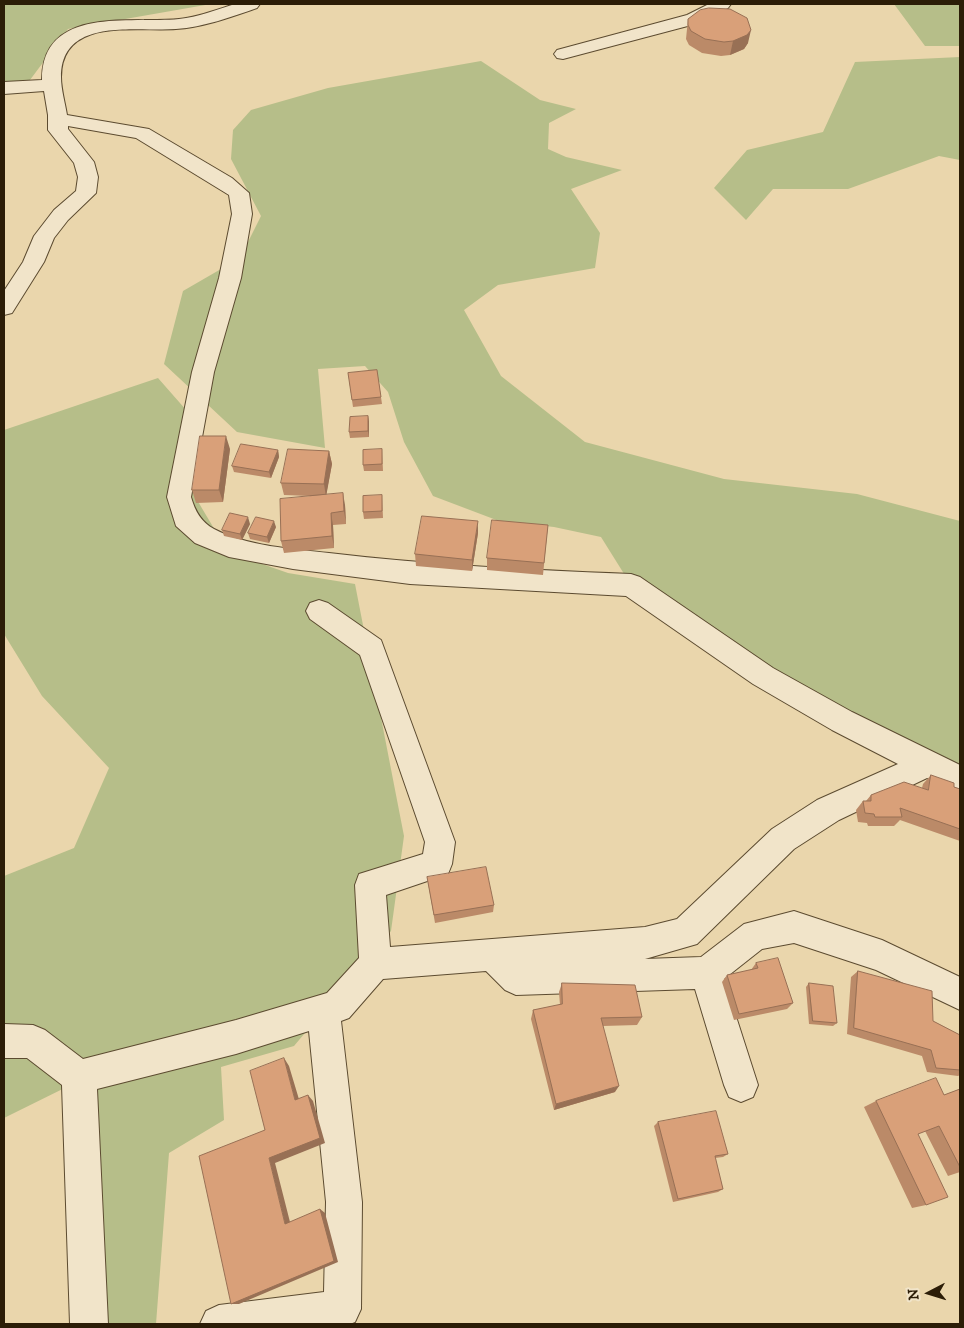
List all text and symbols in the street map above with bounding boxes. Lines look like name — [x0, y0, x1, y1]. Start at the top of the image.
north arrow — [904, 1268, 954, 1318]
text: N — [905, 1288, 924, 1301]

